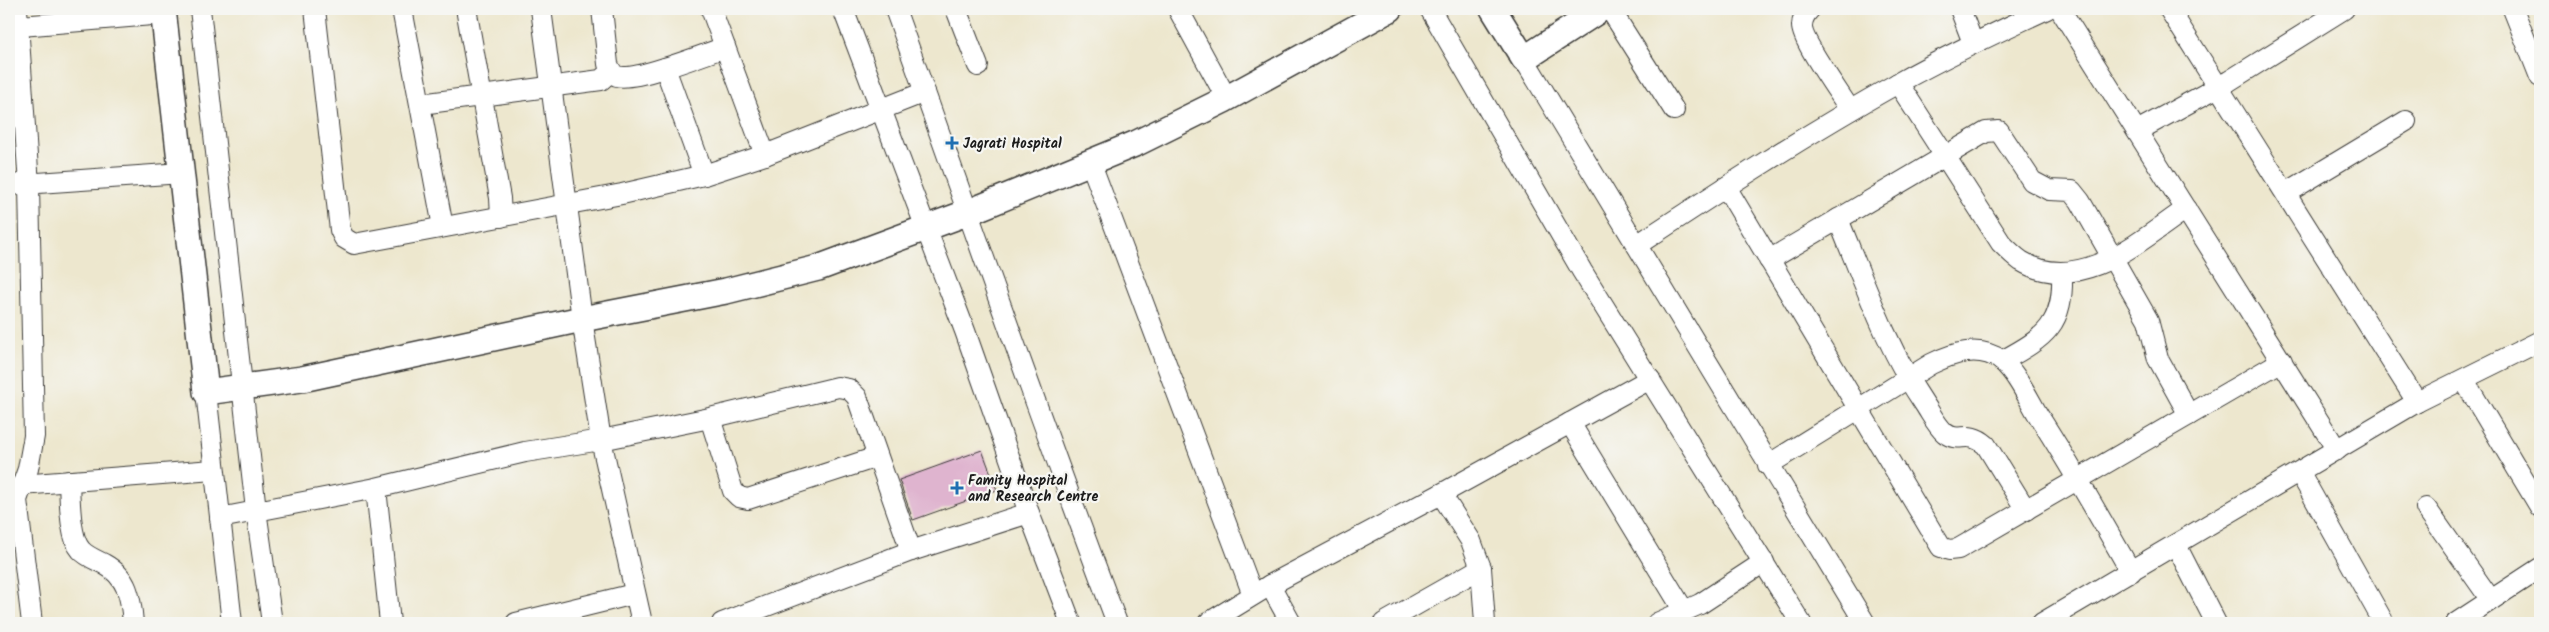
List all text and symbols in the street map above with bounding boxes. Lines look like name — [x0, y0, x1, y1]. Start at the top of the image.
place label: Jagrati Hospital — [963, 133, 1062, 155]
marker: Jagrati Hospital — [945, 136, 959, 150]
place label: Famity Hospital and Research Centre — [968, 470, 1098, 508]
marker: Famity Hospital and Research Centre — [950, 481, 964, 495]

